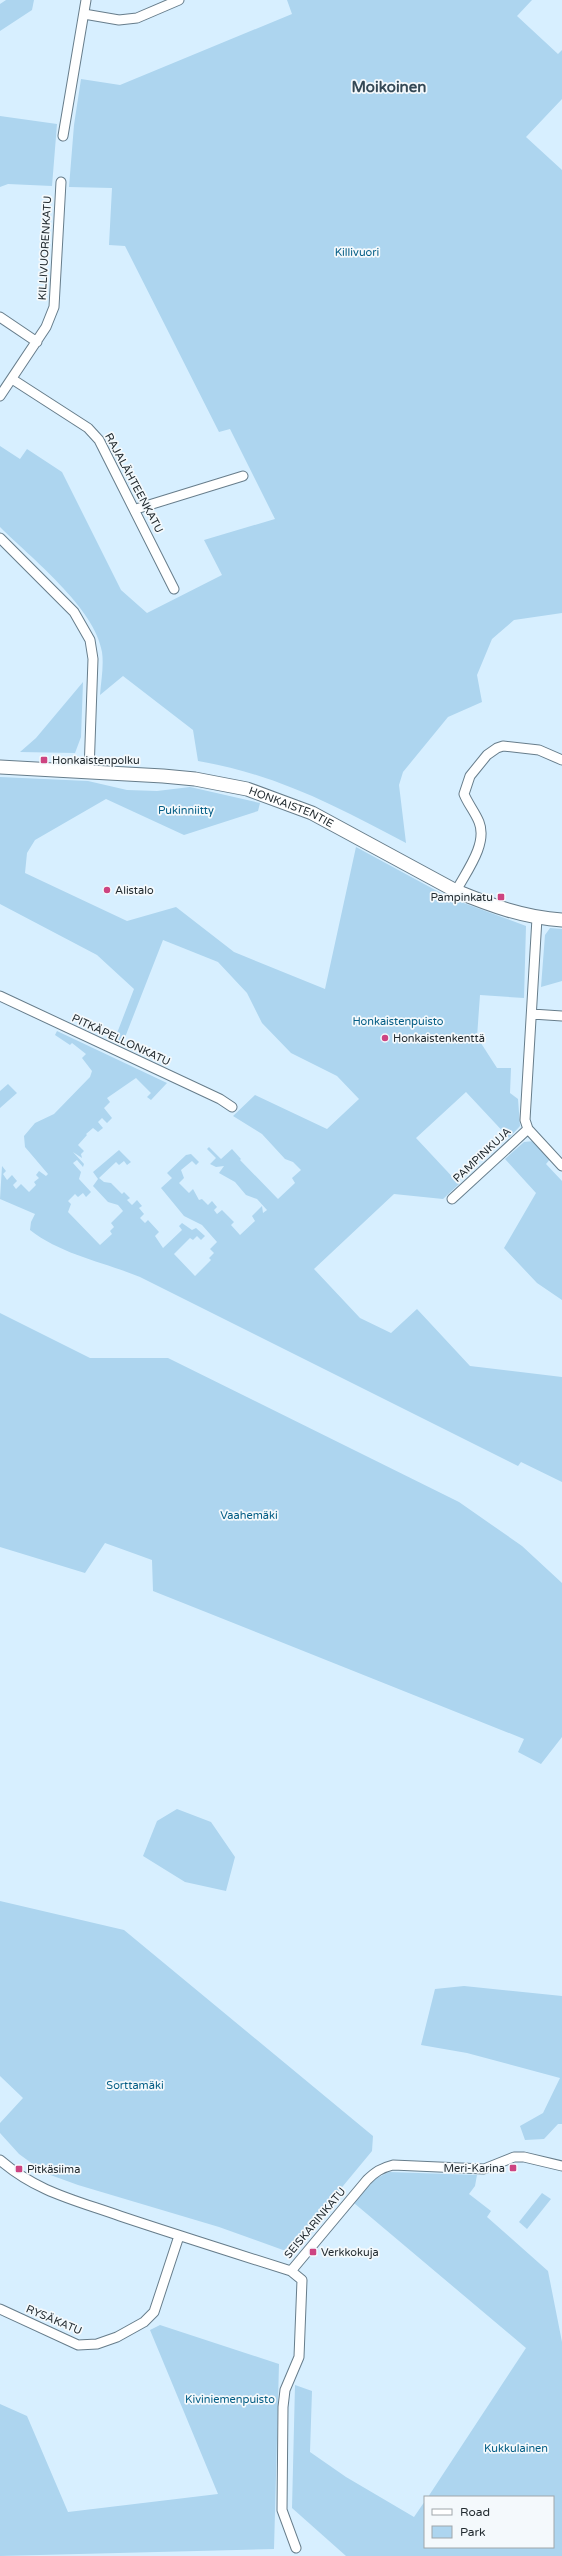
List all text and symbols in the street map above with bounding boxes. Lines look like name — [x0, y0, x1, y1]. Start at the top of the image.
district label: Moikoinen — [352, 78, 426, 96]
street label: KILLIVUORENKATU — [36, 195, 54, 301]
park label: Killivuori — [335, 246, 379, 259]
street label: RAJALÄHTEENKATU — [102, 431, 166, 535]
place label: Honkaistenpolku — [52, 754, 140, 767]
marker: Honkaistenpolku — [39, 755, 49, 765]
street label: HONKAISTENTIE — [247, 784, 336, 830]
park label: Pukinniitty — [158, 804, 214, 817]
place label: Alistalo — [115, 884, 154, 897]
marker: Alistalo — [102, 885, 112, 895]
place label: Pampinkatu — [430, 891, 493, 904]
marker: Pampinkatu — [496, 892, 506, 902]
street label: PITKÄPELLONKATU — [70, 1011, 172, 1069]
park label: Honkaistenpuisto — [352, 1015, 444, 1028]
place label: Honkaistenkenttä — [393, 1032, 485, 1045]
marker: Honkaistenkenttä — [380, 1033, 390, 1043]
street label: PAMPINKUJA — [450, 1125, 514, 1185]
park label: Vaahemäki — [220, 1509, 278, 1522]
park label: Sorttamäki — [106, 2079, 164, 2092]
place label: Meri-Karina — [443, 2162, 505, 2175]
place label: Pitkäsiima — [27, 2163, 80, 2176]
marker: Meri-Karina — [508, 2163, 518, 2173]
marker: Pitkäsiima — [14, 2164, 24, 2174]
street label: SEISKARINKATU — [282, 2185, 348, 2261]
place label: Verkkokuja — [321, 2246, 379, 2259]
marker: Verkkokuja — [308, 2247, 318, 2257]
street label: RYSÄKATU — [24, 2302, 84, 2338]
park label: Kiviniemenpuisto — [185, 2393, 275, 2406]
park label: Kukkulainen — [484, 2442, 548, 2455]
legend — [424, 2496, 554, 2548]
text: Road — [460, 2505, 490, 2519]
text: Park — [460, 2525, 486, 2539]

